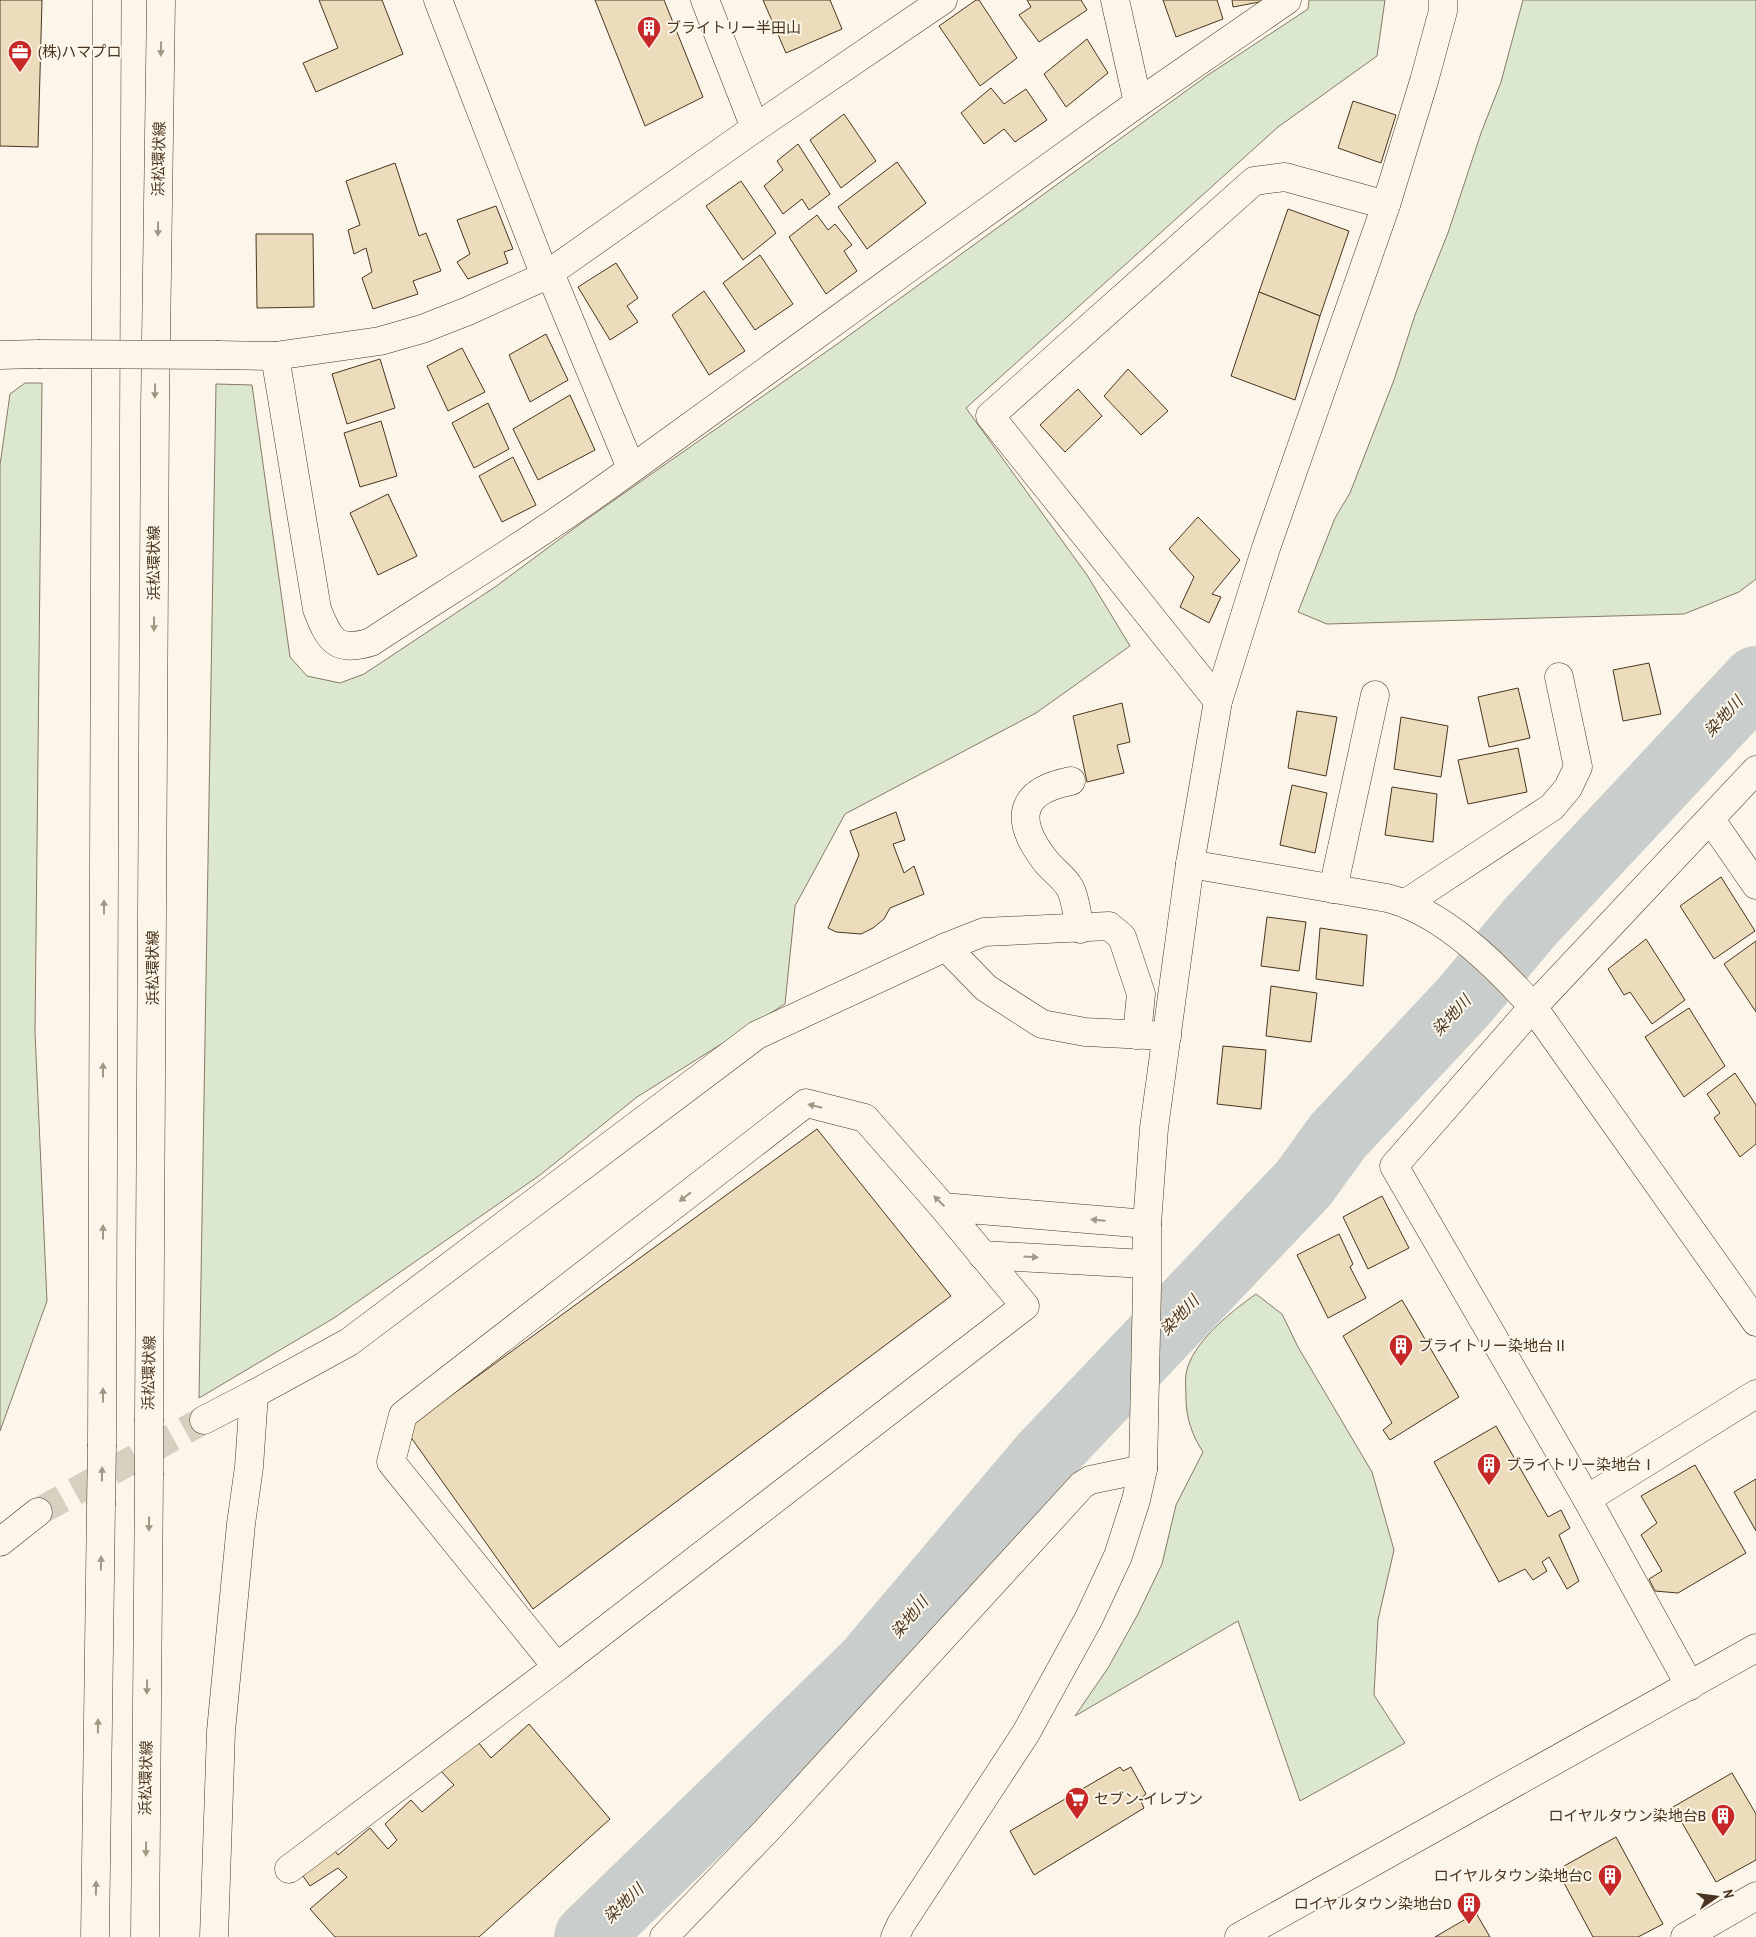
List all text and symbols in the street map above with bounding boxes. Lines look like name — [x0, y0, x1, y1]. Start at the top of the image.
building icon: ブライトリー半田山 — [636, 15, 662, 49]
place label: ブライトリー半田山 — [666, 17, 801, 38]
office icon: (株)ハマプロ — [7, 39, 33, 73]
place label: (株)ハマプロ — [38, 41, 121, 62]
one-way arrow — [156, 41, 164, 57]
street label: 浜松環状線 — [147, 121, 170, 197]
one-way arrow — [153, 221, 161, 237]
one-way arrow — [151, 383, 159, 399]
street label: 浜松環状線 — [143, 525, 164, 601]
one-way arrow — [150, 616, 158, 632]
water label: 染地川 — [1699, 689, 1749, 741]
one-way arrow — [100, 899, 108, 915]
street label: 浜松環状線 — [142, 930, 163, 1006]
water label: 染地川 — [1427, 988, 1477, 1040]
one-way arrow — [99, 1062, 107, 1078]
one-way arrow — [808, 1102, 823, 1110]
one-way arrow — [679, 1191, 692, 1202]
one-way arrow — [933, 1196, 945, 1207]
one-way arrow — [1090, 1216, 1106, 1224]
one-way arrow — [99, 1224, 107, 1240]
one-way arrow — [1023, 1254, 1039, 1262]
water label: 染地川 — [1154, 1289, 1205, 1340]
building icon: ブライトリー染地台Ⅱ — [1388, 1333, 1414, 1367]
street label: 浜松環状線 — [137, 1335, 160, 1411]
place label: ブライトリー染地台Ⅱ — [1418, 1335, 1568, 1356]
one-way arrow — [99, 1387, 107, 1403]
building icon: ブライトリー染地台Ⅰ — [1476, 1452, 1502, 1486]
place label: ブライトリー染地台Ⅰ — [1506, 1454, 1656, 1475]
one-way arrow — [98, 1466, 106, 1482]
one-way arrow — [145, 1517, 153, 1533]
one-way arrow — [97, 1555, 105, 1571]
water label: 染地川 — [885, 1590, 934, 1642]
one-way arrow — [143, 1679, 151, 1695]
one-way arrow — [94, 1718, 102, 1734]
street label: 浜松環状線 — [134, 1740, 157, 1816]
supermarket icon: セブン-イレブン — [1064, 1786, 1090, 1820]
place label: セブン-イレブン — [1094, 1788, 1203, 1809]
building icon: ロイヤルタウン染地台B — [1710, 1803, 1736, 1837]
place label: ロイヤルタウン染地台B — [1548, 1805, 1706, 1826]
one-way arrow — [142, 1842, 150, 1858]
building icon: ロイヤルタウン染地台C — [1597, 1863, 1623, 1897]
place label: ロイヤルタウン染地台C — [1434, 1865, 1592, 1886]
north arrow — [1691, 1872, 1741, 1922]
water label: 染地川 — [598, 1877, 649, 1928]
one-way arrow — [92, 1880, 100, 1896]
text: N — [1719, 1888, 1738, 1900]
building icon: ロイヤルタウン染地台D — [1456, 1891, 1482, 1925]
place label: ロイヤルタウン染地台D — [1294, 1893, 1452, 1914]

